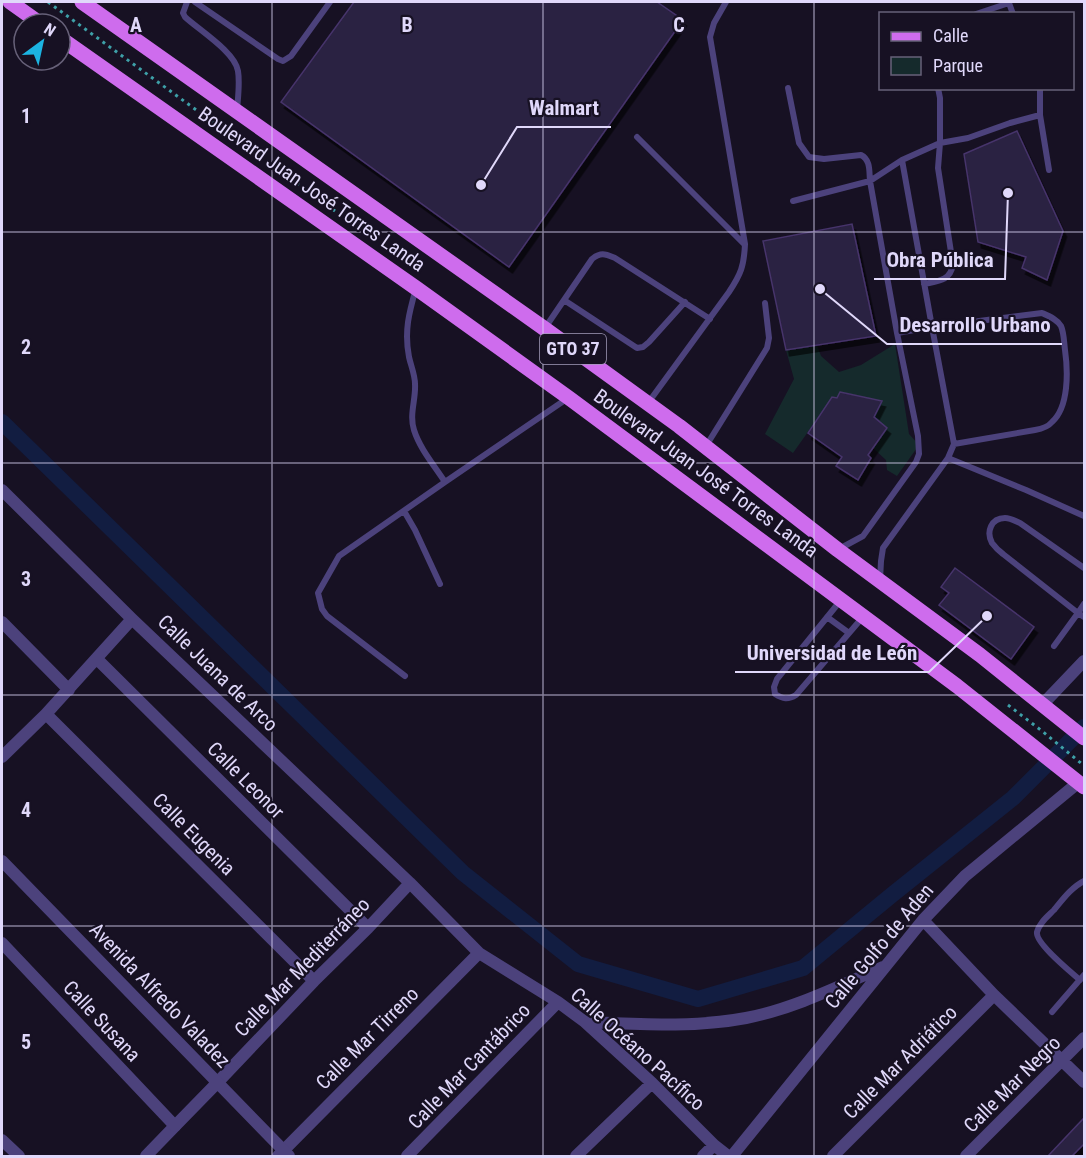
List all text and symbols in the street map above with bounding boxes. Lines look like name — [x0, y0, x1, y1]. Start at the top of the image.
north arrow — [12, 12, 72, 72]
legend — [879, 12, 1074, 90]
text: A — [130, 13, 142, 37]
text: B — [401, 13, 413, 37]
text: C — [673, 13, 685, 37]
text: N — [41, 19, 59, 40]
text: Calle — [933, 25, 969, 46]
text: Parque — [933, 55, 983, 76]
callout: Walmart — [517, 88, 611, 127]
text: Walmart — [529, 96, 599, 120]
street label: Boulevard Juan José Torres Landa — [194, 101, 430, 277]
text: 1 — [21, 104, 31, 128]
callout: Obra Pública — [874, 240, 1005, 279]
text: Obra Pública — [886, 248, 994, 272]
callout: Desarrollo Urbano — [887, 305, 1062, 344]
text: Desarrollo Urbano — [899, 313, 1051, 337]
road number: GTO 37 — [540, 334, 606, 364]
text: 2 — [21, 335, 31, 359]
street label: Boulevard Juan José Torres Landa — [589, 384, 823, 562]
text: 3 — [21, 567, 31, 591]
street label: Calle Juana de Arco — [153, 610, 283, 736]
callout: Universidad de León — [735, 633, 929, 672]
text: Universidad de León — [747, 641, 917, 665]
street label: Calle Leonor — [203, 737, 289, 823]
street label: Calle Eugenia — [148, 788, 240, 880]
text: 4 — [21, 798, 31, 822]
street label: Calle Golfo de Aden — [820, 879, 938, 1013]
street label: Calle Mar Mediterráneo — [229, 892, 375, 1042]
street label: Avenida Alfredo Valadez — [85, 918, 235, 1072]
street label: Calle Susana — [58, 975, 146, 1067]
street label: Calle Mar Tirreno — [311, 982, 423, 1094]
street label: Calle Océano Pacífico — [566, 982, 710, 1116]
street label: Calle Mar Cantábrico — [403, 998, 535, 1134]
street label: Calle Mar Adriático — [838, 1000, 962, 1124]
text: 5 — [21, 1030, 31, 1054]
street label: Calle Mar Negro — [959, 1031, 1065, 1137]

